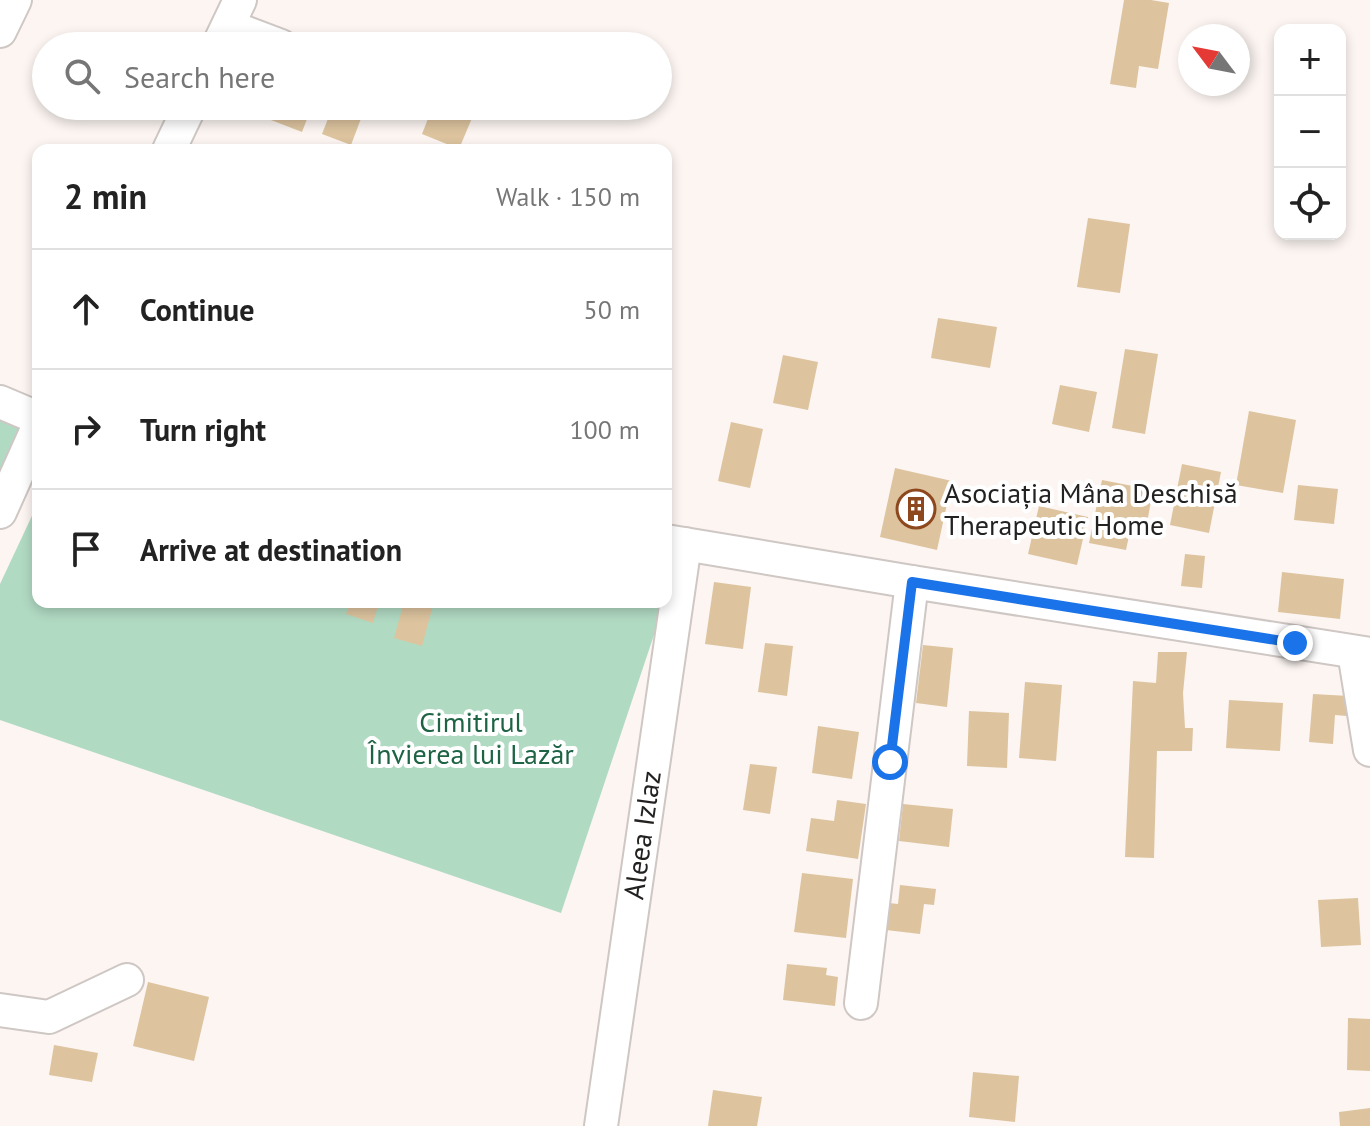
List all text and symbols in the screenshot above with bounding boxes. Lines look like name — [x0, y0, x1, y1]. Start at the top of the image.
north arrow — [1178, 24, 1250, 96]
map controls — [1274, 24, 1346, 240]
button: + — [1274, 24, 1346, 96]
search box — [32, 32, 672, 120]
icon: search — [60, 54, 104, 98]
text: Search here — [124, 57, 275, 96]
button: − — [1274, 96, 1346, 168]
button: locate — [1274, 168, 1346, 240]
text: 2 min — [64, 174, 147, 218]
text: Walk · 150 m — [496, 180, 640, 213]
icon: ahead — [64, 287, 108, 331]
text: Continue — [140, 290, 254, 329]
text: 50 m — [584, 293, 640, 326]
icon: right — [64, 407, 108, 451]
text: Turn right — [140, 410, 266, 449]
text: 100 m — [569, 413, 640, 446]
place label: Asociația Mâna Deschisă Therapeutic Home — [944, 474, 1238, 543]
building icon: Asociația Mâna Deschisă Therapeutic Home — [895, 488, 937, 530]
icon: arrive — [64, 527, 108, 571]
text: Arrive at destination — [140, 530, 402, 569]
route end — [1277, 625, 1313, 661]
park label: Cimitirul Învierea lui Lazăr — [367, 703, 574, 772]
route start — [872, 744, 908, 780]
street label: Aleea Izlaz — [614, 768, 669, 902]

